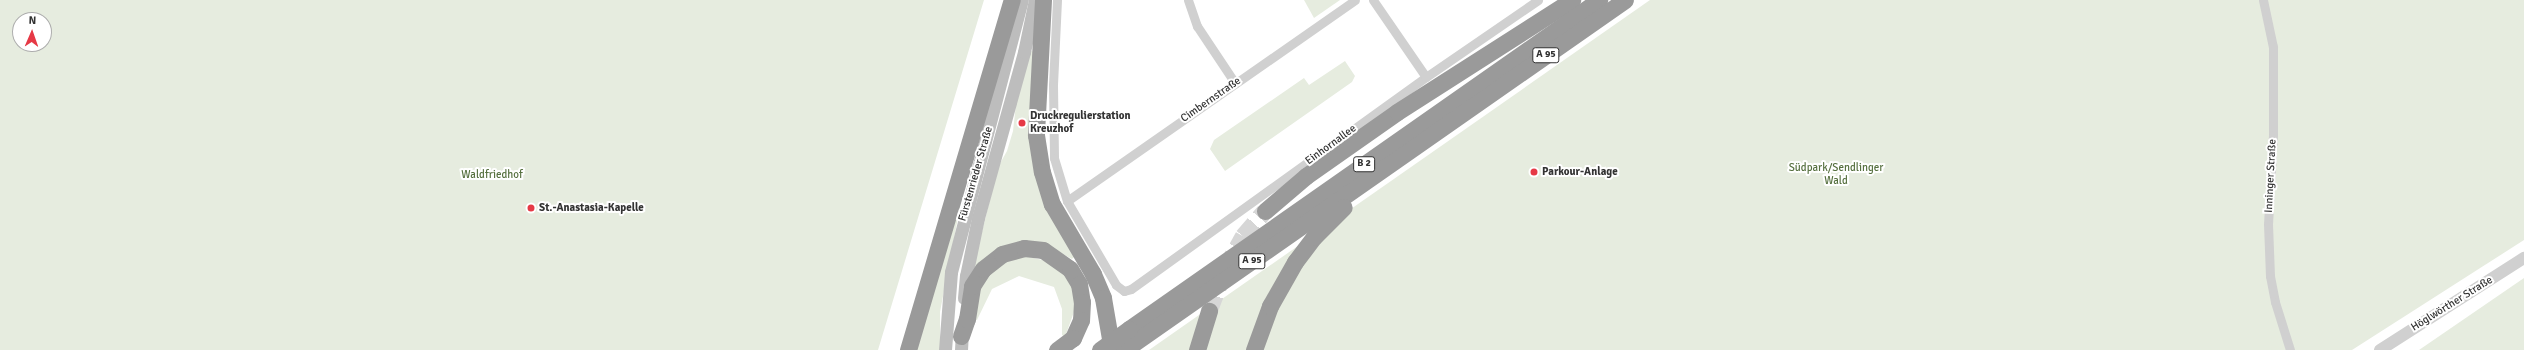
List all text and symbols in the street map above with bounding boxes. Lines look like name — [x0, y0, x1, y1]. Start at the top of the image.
north arrow — [12, 12, 52, 52]
text: N — [28, 14, 36, 27]
road number: A 95 — [1532, 47, 1560, 63]
street label: Cimbernstraße — [1178, 74, 1244, 126]
place label: Druckregulierstation Kreuzhof — [1030, 110, 1130, 136]
marker: Druckregulierstation Kreuzhof — [1017, 118, 1027, 128]
street label: Einhornallee — [1303, 122, 1359, 168]
street label: Fürstenrieder Straße — [956, 125, 996, 223]
street label: Inninger Straße — [2262, 139, 2280, 213]
road number: B 2 — [1353, 156, 1375, 172]
park label: Südpark/Sendlinger Wald — [1789, 162, 1883, 188]
place label: Parkour-Anlage — [1542, 165, 1618, 179]
marker: Parkour-Anlage — [1529, 167, 1539, 177]
park label: Waldfriedhof — [461, 168, 523, 182]
place label: St.-Anastasia-Kapelle — [539, 201, 644, 215]
marker: St.-Anastasia-Kapelle — [526, 203, 536, 213]
road number: A 95 — [1238, 253, 1266, 269]
street label: Höglwörther Straße — [2409, 274, 2495, 334]

